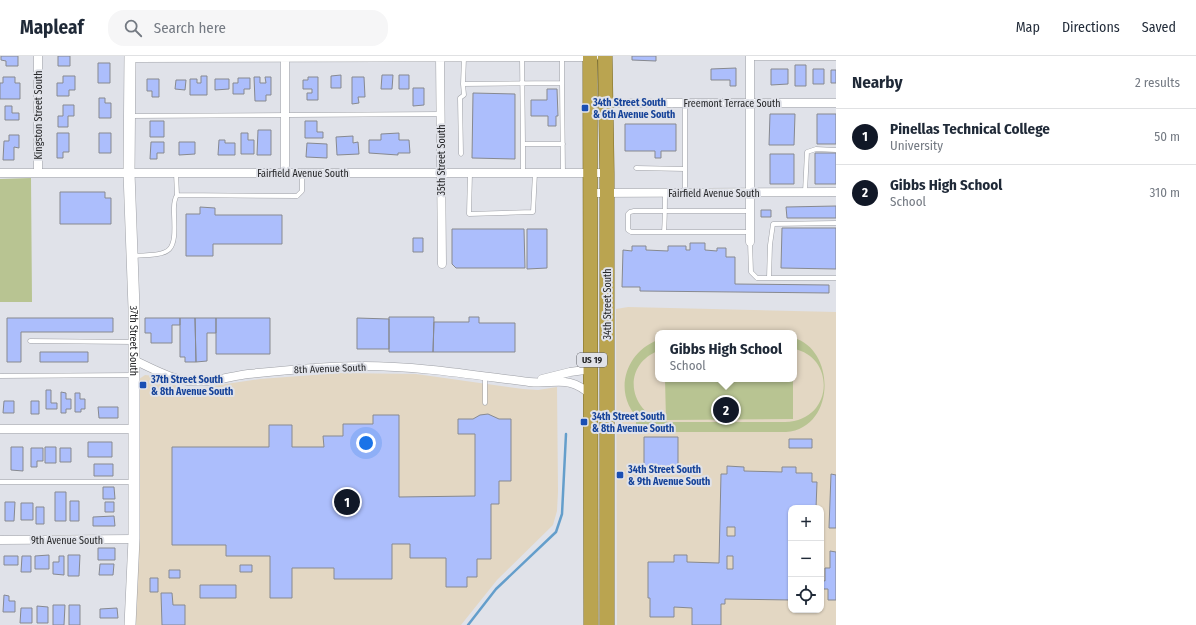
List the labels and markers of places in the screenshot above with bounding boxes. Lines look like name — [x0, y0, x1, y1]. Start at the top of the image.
place label: 34th Street South & 6th Avenue South — [592, 97, 675, 121]
marker: 34th Street South & 6th Avenue South — [580, 103, 590, 113]
place label: 37th Street South & 8th Avenue South — [150, 374, 233, 398]
marker: 37th Street South & 8th Avenue South — [138, 380, 148, 390]
pin: 2 — [713, 395, 739, 425]
place label: 34th Street South & 8th Avenue South — [591, 411, 674, 435]
marker: 34th Street South & 8th Avenue South — [579, 417, 589, 427]
place label: 34th Street South & 9th Avenue South — [627, 464, 710, 488]
marker: 34th Street South & 9th Avenue South — [615, 470, 625, 480]
pin: 1 — [334, 487, 360, 517]

